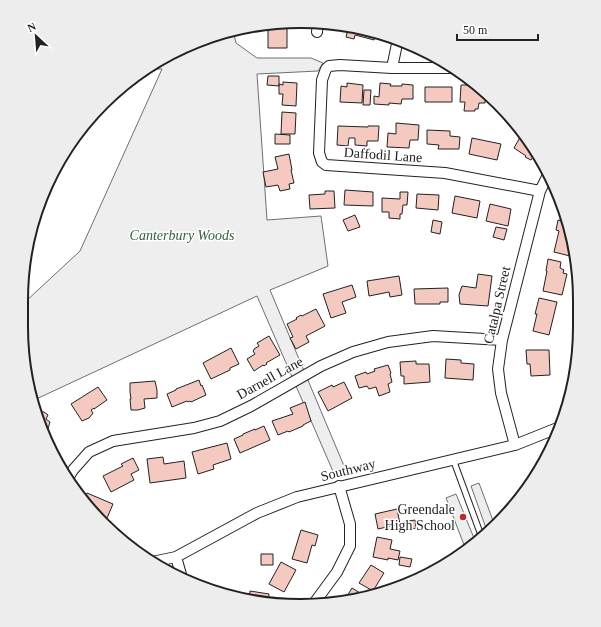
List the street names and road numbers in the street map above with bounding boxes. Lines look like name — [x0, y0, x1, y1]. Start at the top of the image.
street label: Daffodil Lane — [343, 145, 423, 165]
street label: Catalpa Street — [481, 265, 513, 345]
street label: Darnell Lane — [234, 354, 306, 402]
street label: Southway — [319, 456, 377, 484]

